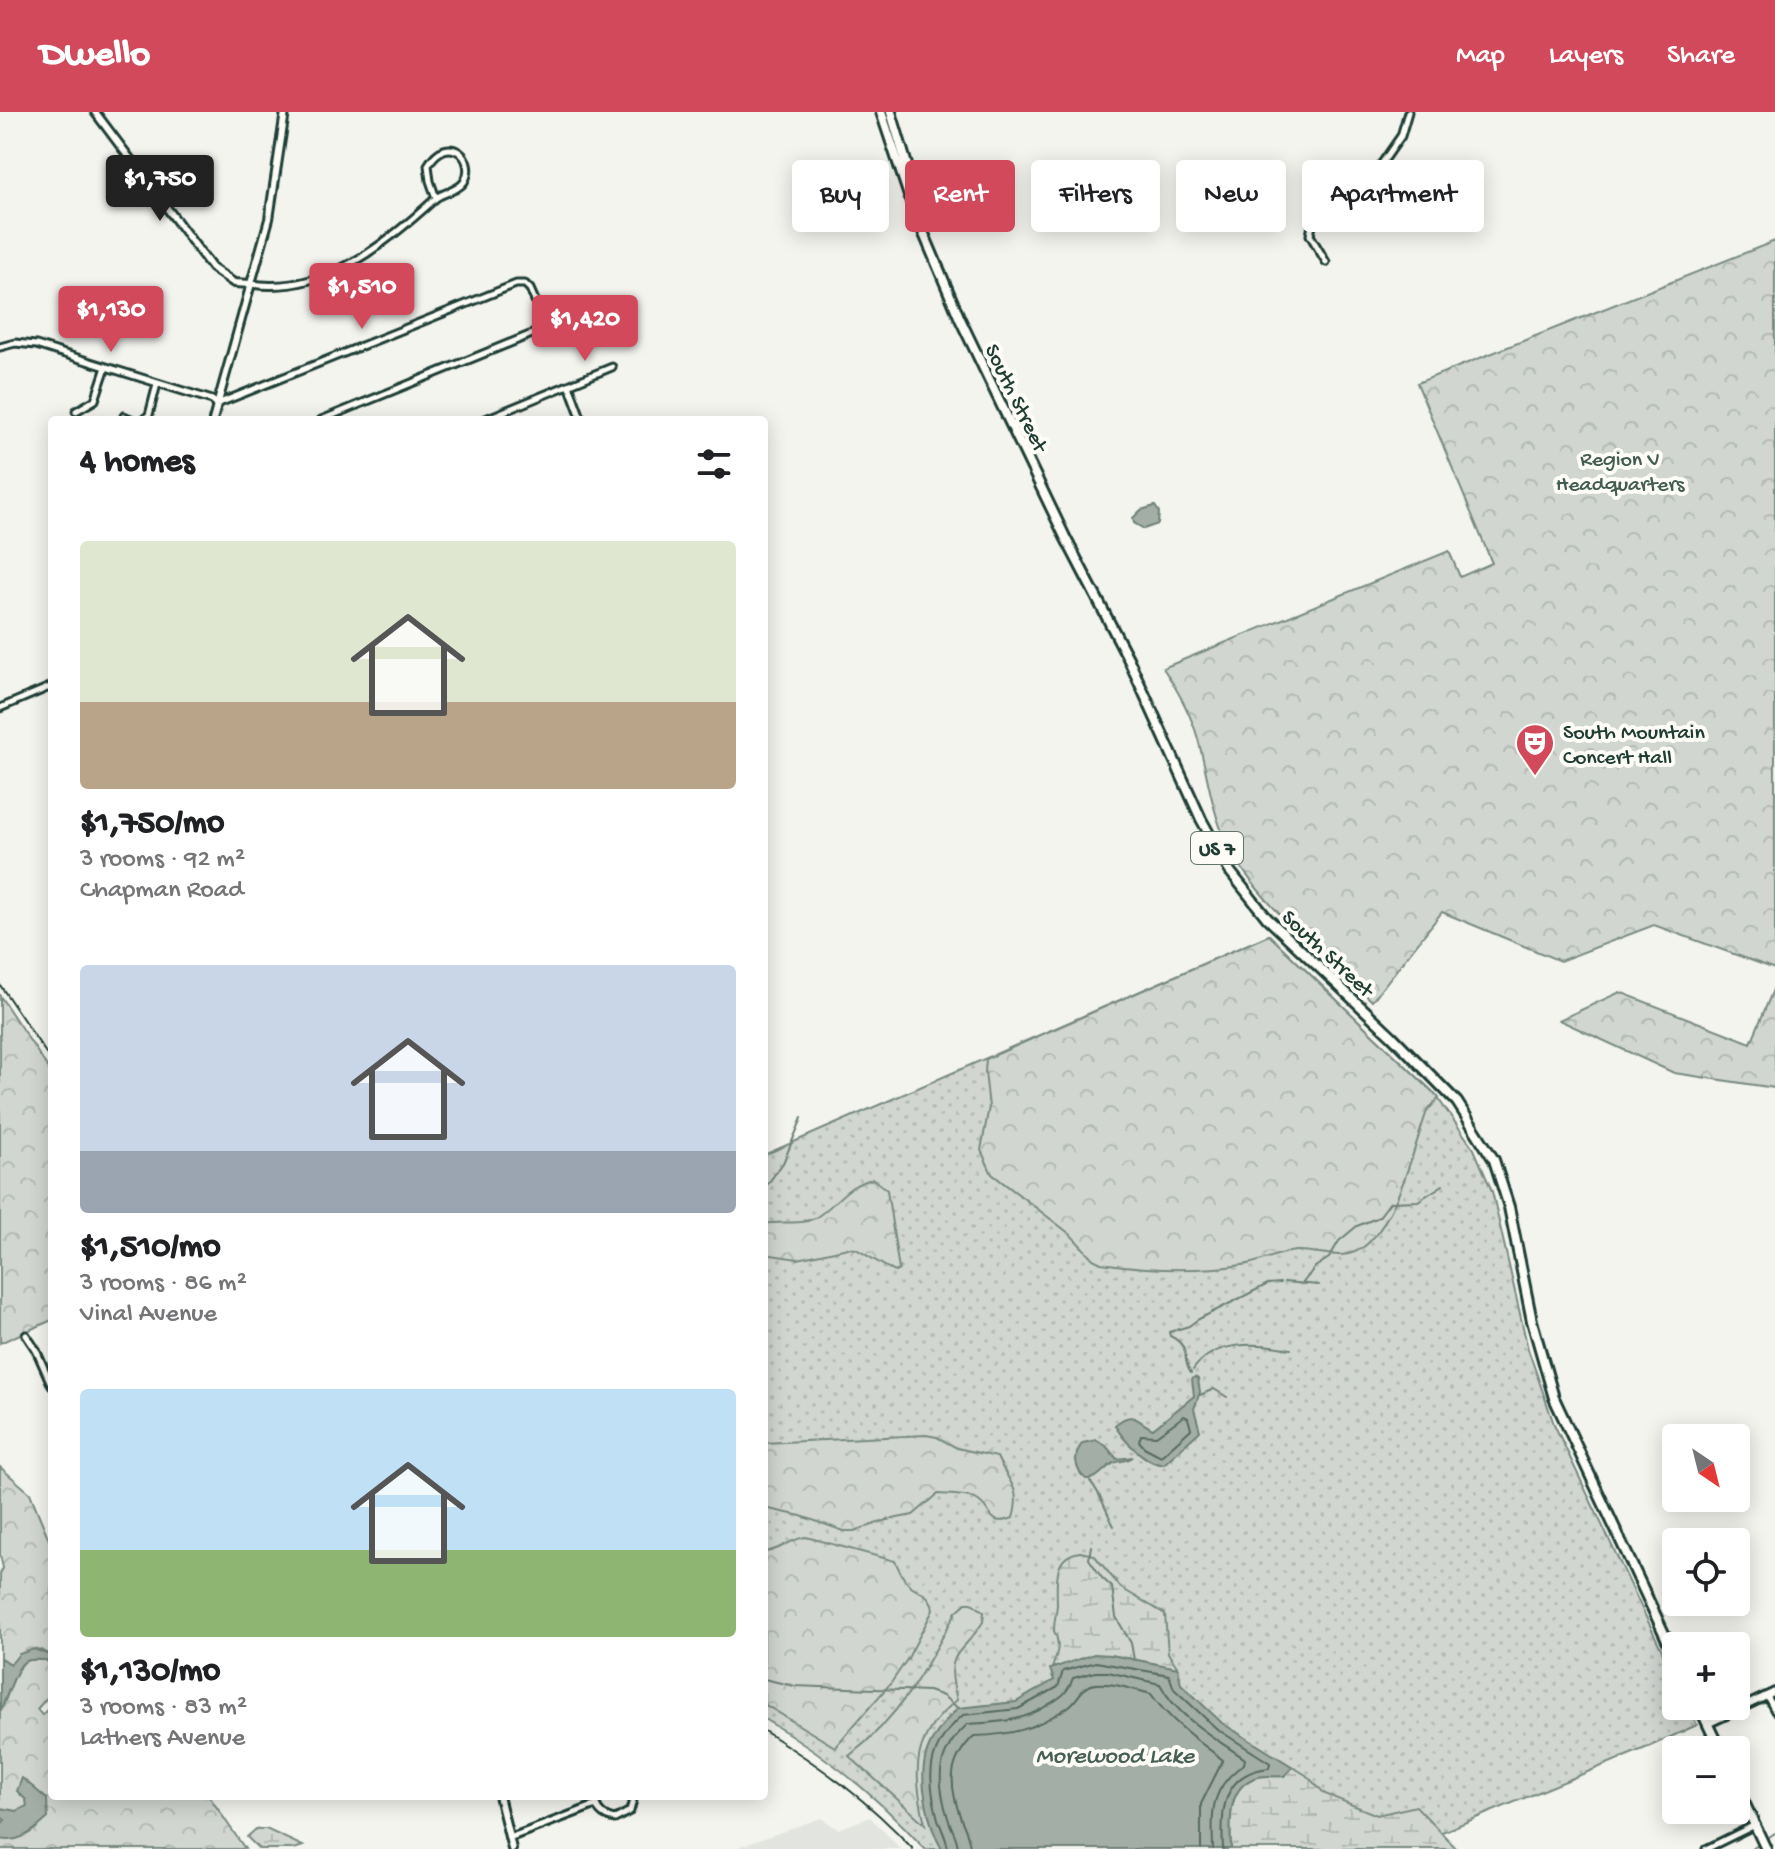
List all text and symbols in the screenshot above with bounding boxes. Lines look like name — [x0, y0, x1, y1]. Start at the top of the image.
text: Dwello — [40, 34, 150, 78]
text: Map — [1456, 40, 1505, 73]
text: Layers — [1549, 40, 1623, 73]
text: Share — [1667, 40, 1735, 73]
pin: $1,750 — [95, 155, 225, 223]
chip: Buy — [792, 160, 889, 232]
chip: Rent — [905, 160, 1015, 232]
chip: Filters — [1031, 160, 1160, 232]
chip: New — [1176, 160, 1286, 232]
chip: Apartment — [1302, 160, 1484, 232]
text: $1,750 — [124, 165, 196, 196]
pin: $1,510 — [297, 263, 427, 331]
text: $1,510 — [327, 273, 397, 304]
pin: $1,130 — [46, 286, 176, 354]
pin: $1,420 — [520, 295, 650, 363]
text: $1,130 — [76, 296, 146, 327]
text: $1,420 — [550, 305, 620, 336]
street label: South Street — [977, 341, 1053, 459]
icon: filters — [692, 442, 736, 486]
text: 4 homes — [80, 444, 194, 484]
park label: Region V Headquarters — [1556, 448, 1685, 499]
icon: home — [336, 593, 480, 737]
place label: South Mountain Concert Hall — [1563, 721, 1705, 772]
theatre icon: South Mountain Concert Hall — [1514, 722, 1556, 777]
text: $1,750/mo — [80, 805, 225, 845]
road number: US 7 — [1191, 832, 1243, 864]
text: 3 rooms · 92 m² — [80, 845, 245, 876]
text: Chapman Road — [80, 876, 243, 907]
street label: South Street — [1275, 906, 1379, 1006]
icon: home — [336, 1017, 480, 1161]
text: $1,510/mo — [80, 1229, 221, 1269]
text: 3 rooms · 86 m² — [80, 1269, 247, 1300]
text: Vinal Avenue — [80, 1300, 217, 1331]
north arrow — [1662, 1424, 1750, 1512]
map controls — [1662, 1424, 1750, 1824]
icon: home — [336, 1441, 480, 1585]
button: locate — [1662, 1528, 1750, 1616]
button: + — [1662, 1632, 1750, 1720]
text: $1,130/mo — [80, 1653, 220, 1693]
text: 3 rooms · 83 m² — [80, 1693, 247, 1724]
text: Lathers Avenue — [80, 1724, 245, 1755]
button: − — [1662, 1736, 1750, 1824]
water label: Morewood Lake — [1036, 1743, 1196, 1772]

